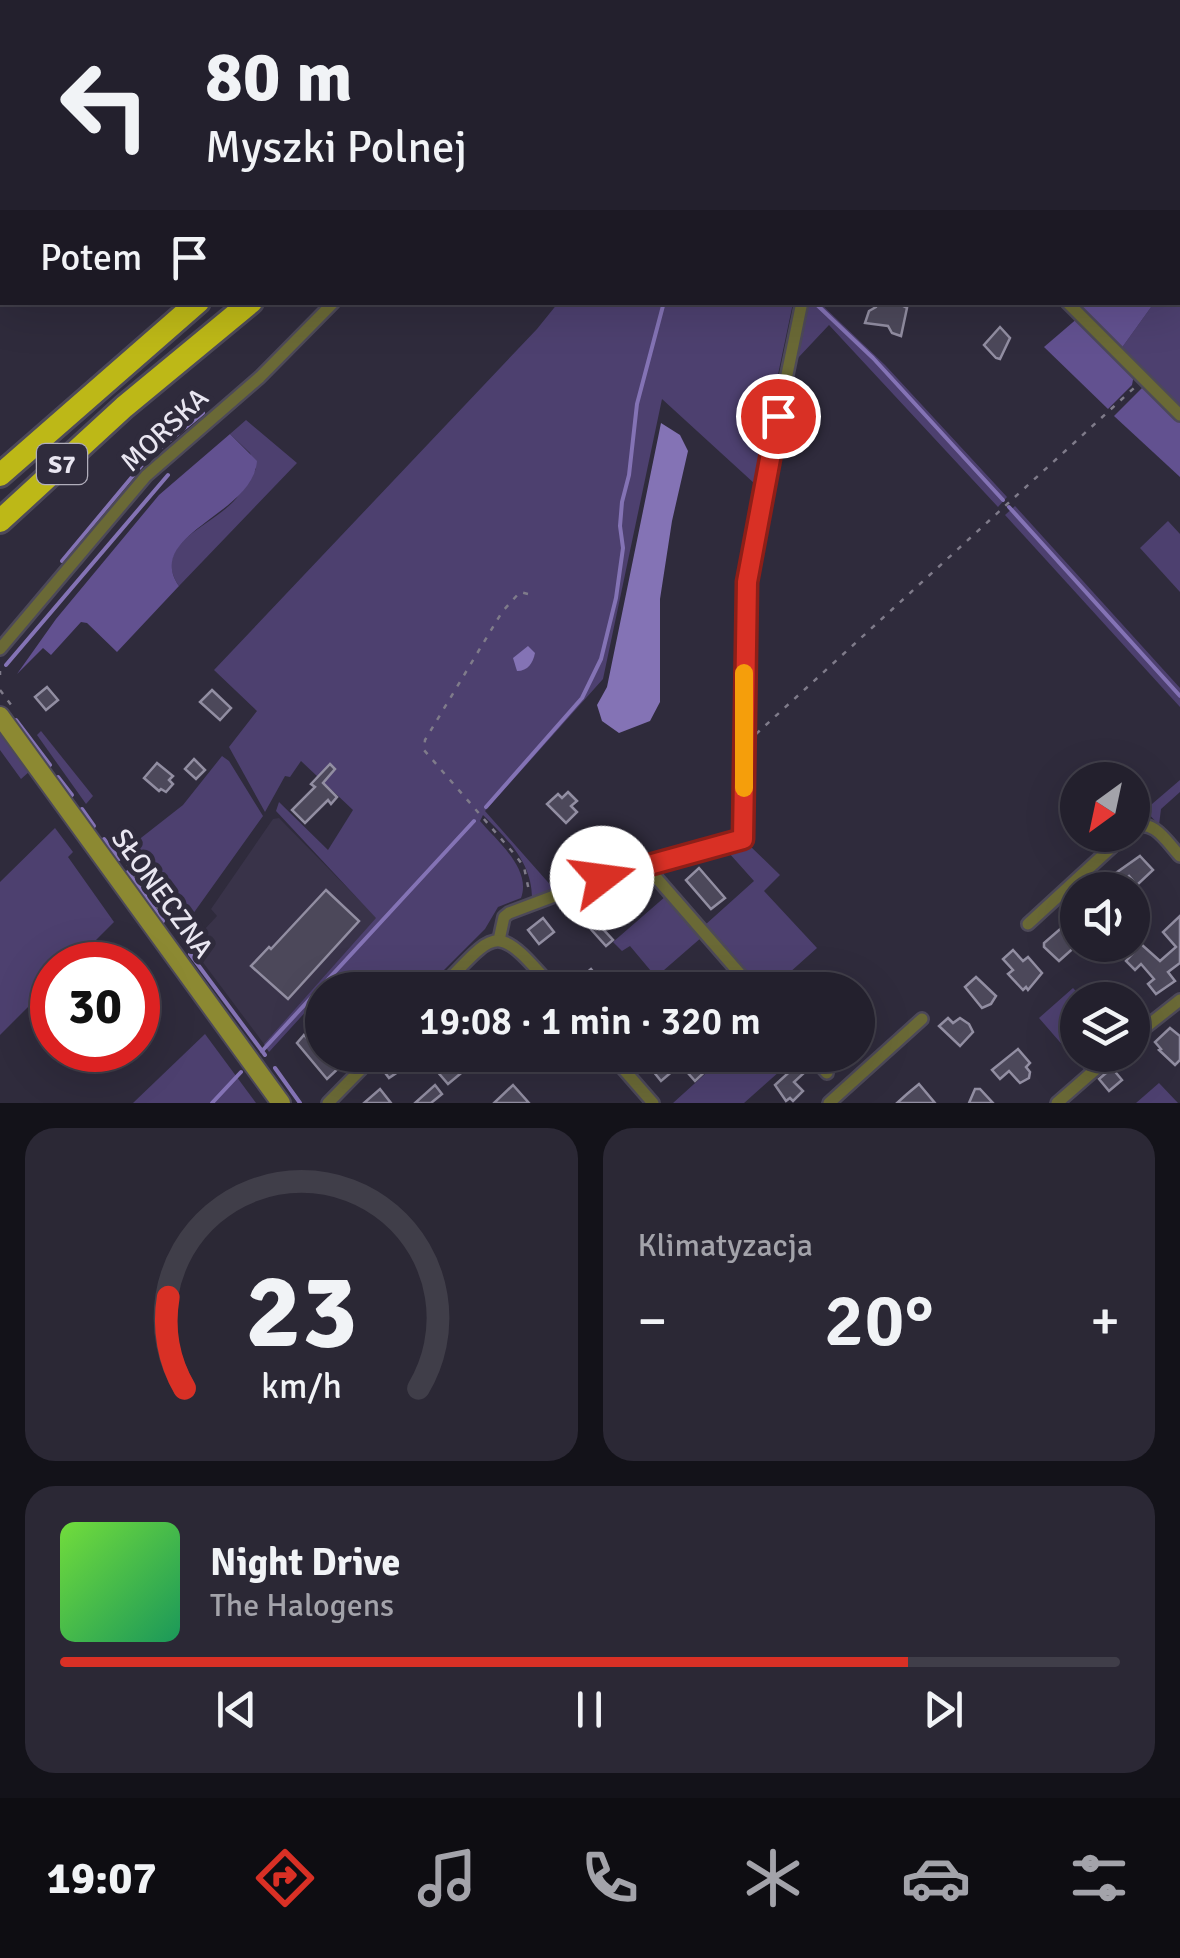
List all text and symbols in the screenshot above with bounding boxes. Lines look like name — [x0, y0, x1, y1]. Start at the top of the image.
text: 80 m — [205, 34, 353, 120]
icon: left — [40, 40, 170, 170]
text: Myszki Polnej — [205, 120, 467, 175]
icon: arrive — [162, 230, 217, 285]
text: Potem — [40, 234, 142, 281]
pin — [736, 374, 821, 459]
street label: MORSKA — [114, 381, 215, 479]
icon: arrive — [751, 389, 806, 444]
road number: S7 — [37, 444, 87, 484]
north arrow — [1060, 762, 1150, 852]
map controls — [1060, 762, 1150, 1072]
street label: SŁONECZNA — [104, 822, 220, 965]
position arrow — [550, 826, 654, 930]
button: sound — [1060, 872, 1150, 962]
speed limit sign: 30 — [30, 942, 160, 1072]
button: layers — [1060, 982, 1150, 1072]
text: 19:08 · 1 min · 320 m — [419, 998, 761, 1045]
text: Klimatyzacja — [638, 1226, 813, 1265]
text: 23 — [245, 1248, 357, 1376]
text: 20° — [824, 1274, 934, 1367]
text: − — [638, 1287, 667, 1355]
text: + — [1090, 1287, 1120, 1355]
text: km/h — [261, 1364, 342, 1408]
text: Night Drive — [210, 1539, 400, 1586]
text: The Halogens — [210, 1586, 394, 1625]
icon: previous — [209, 1682, 264, 1737]
icon: pause — [562, 1682, 617, 1737]
icon: next — [916, 1682, 971, 1737]
icon: directions — [250, 1843, 320, 1913]
icon: music — [412, 1843, 482, 1913]
icon: phone — [575, 1843, 645, 1913]
icon: climate — [738, 1843, 808, 1913]
icon: car — [901, 1843, 971, 1913]
icon: filters — [1064, 1843, 1134, 1913]
text: 19:07 — [46, 1851, 157, 1906]

